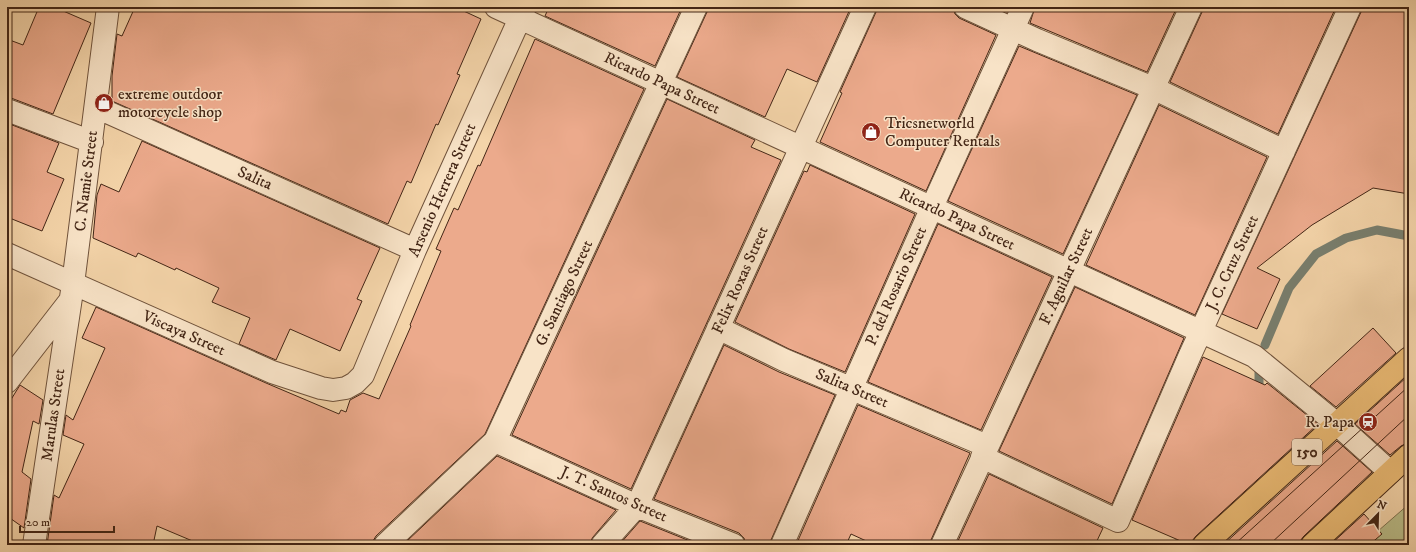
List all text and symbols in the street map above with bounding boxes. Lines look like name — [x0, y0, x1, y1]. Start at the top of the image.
street label: Ricardo Papa Street — [601, 47, 723, 119]
place label: extreme outdoor motorcycle shop — [118, 84, 222, 122]
shop icon: extreme outdoor motorcycle shop — [93, 92, 115, 114]
place label: Tricsnetworld Computer Rentals — [885, 113, 1000, 151]
street label: Arsenio Herrera Street — [404, 120, 480, 260]
shop icon: Tricsnetworld Computer Rentals — [860, 121, 882, 143]
street label: C. Namie Street — [70, 129, 102, 233]
street label: Salita — [234, 162, 276, 195]
street label: Ricardo Papa Street — [896, 183, 1018, 255]
street label: J. C. Cruz Street — [1200, 212, 1263, 316]
street label: Felix Roxas Street — [707, 223, 773, 337]
street label: P. del Rosario Street — [861, 223, 931, 349]
street label: F. Aguilar Street — [1035, 224, 1097, 328]
street label: G. Santiago Street — [531, 237, 597, 349]
street label: Viscaya Street — [138, 305, 229, 360]
street label: Salita Street — [813, 364, 891, 412]
street label: Marulas Street — [37, 367, 69, 463]
station icon: R. Papa — [1357, 411, 1379, 433]
place label: R. Papa — [1305, 412, 1354, 432]
road number: 150 — [1292, 439, 1322, 465]
street label: J. T. Santos Street — [556, 461, 671, 526]
north arrow — [1358, 494, 1398, 534]
text: N — [1375, 498, 1388, 514]
scale bar — [20, 508, 114, 534]
text: 20 m — [26, 515, 50, 530]

